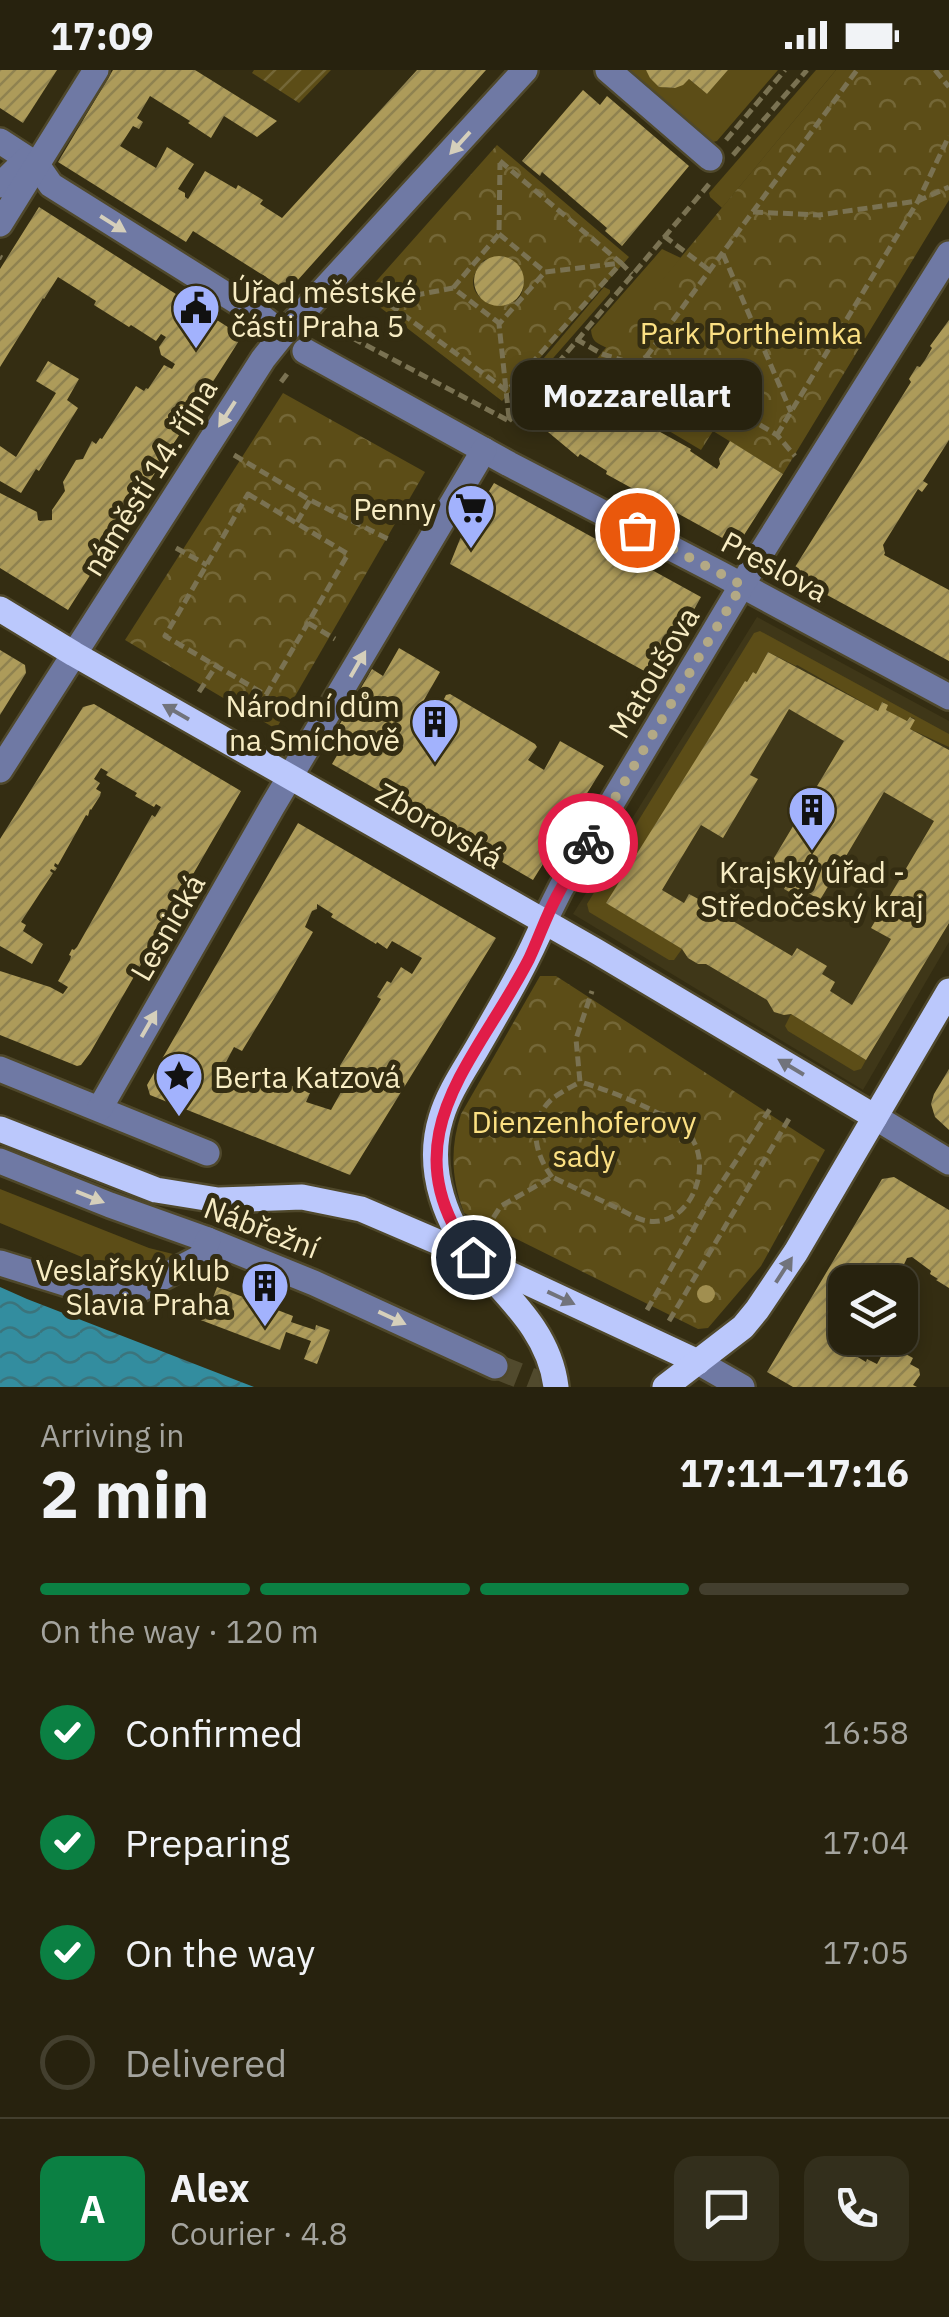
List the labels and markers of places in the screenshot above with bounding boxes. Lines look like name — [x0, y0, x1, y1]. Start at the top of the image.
place label: Úřad městské části Praha 5 — [231, 272, 417, 345]
public building icon: Úřad městské části Praha 5 — [170, 282, 222, 350]
callout: Mozzarellart — [512, 360, 762, 430]
supermarket icon: Penny — [445, 482, 497, 550]
pin — [595, 488, 680, 573]
place label: Penny — [353, 489, 436, 528]
place label: Národní dům na Smíchově — [225, 686, 400, 759]
building icon: Národní dům na Smíchově — [409, 696, 461, 764]
building icon: Krajský úřad - Středočeský kraj — [786, 784, 838, 852]
place label: Krajský úřad - Středočeský kraj — [700, 852, 924, 925]
place icon: Berta Katzová — [153, 1050, 205, 1118]
place label: Berta Katzová — [214, 1057, 401, 1096]
pin — [431, 1215, 516, 1300]
place label: Veslařský klub Slavia Praha — [35, 1250, 230, 1323]
building icon: Veslařský klub Slavia Praha — [239, 1260, 291, 1328]

